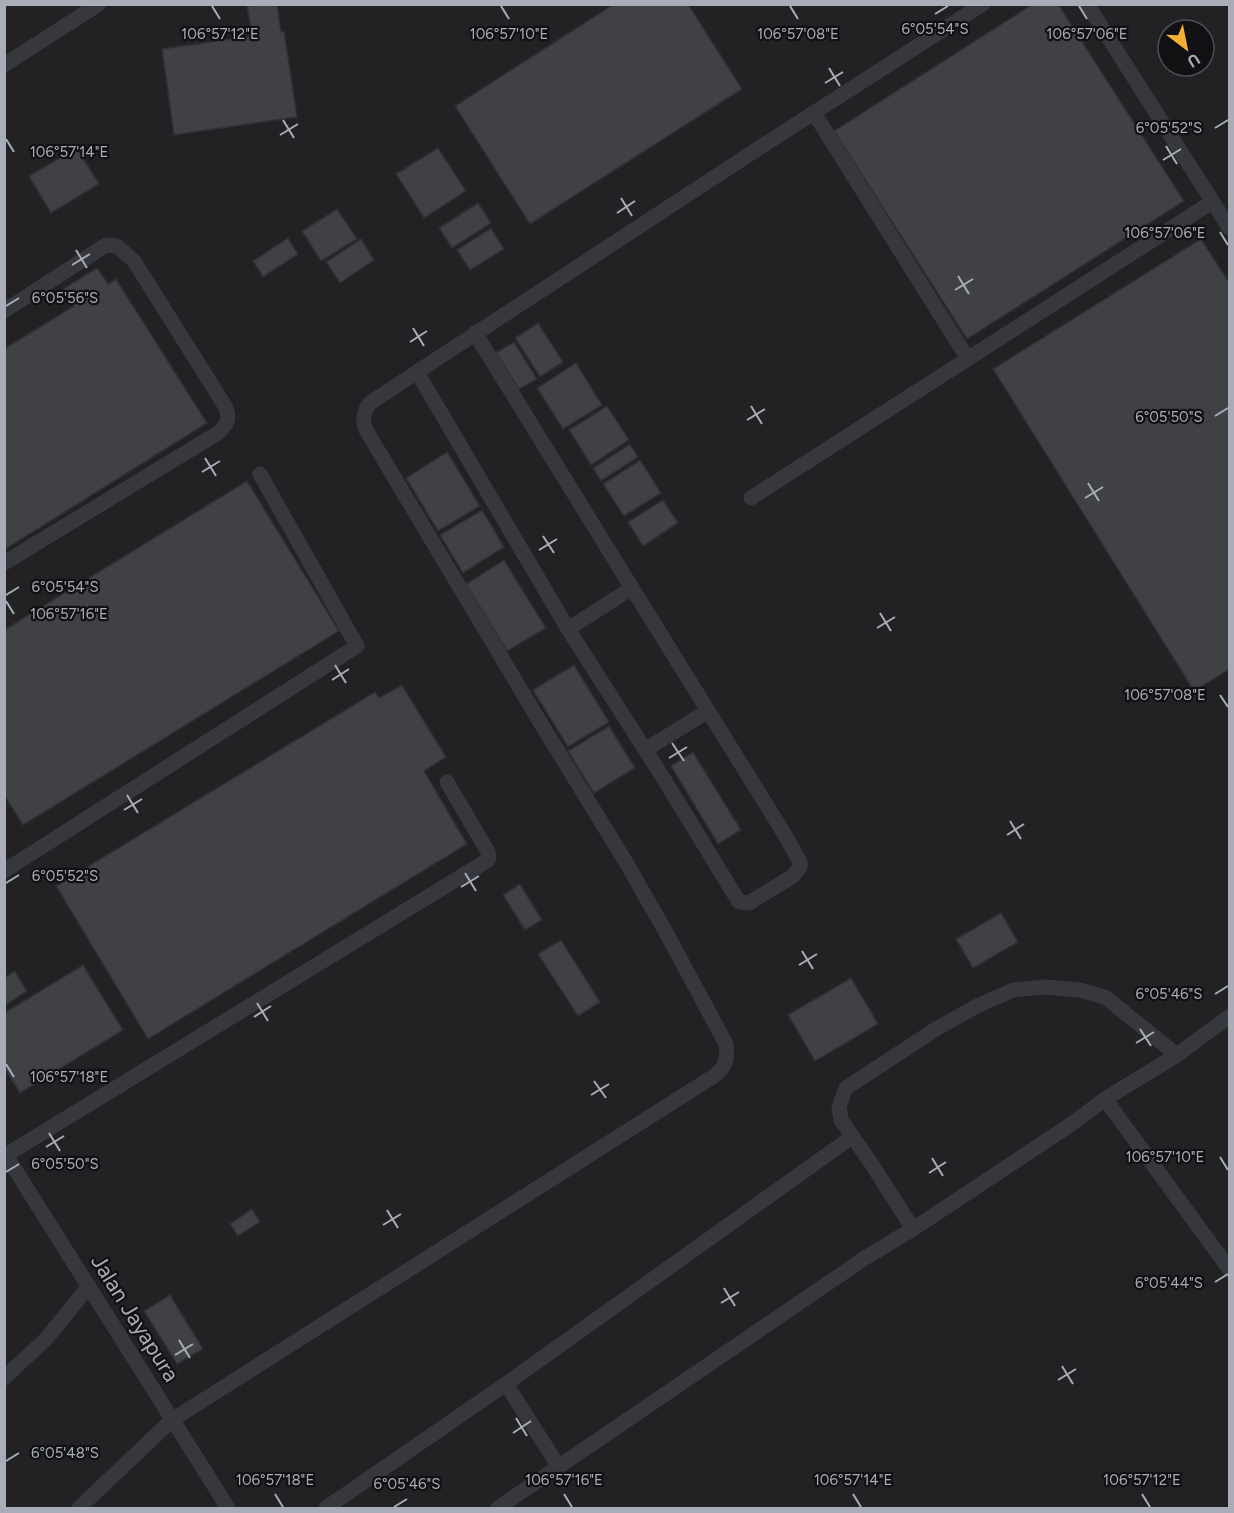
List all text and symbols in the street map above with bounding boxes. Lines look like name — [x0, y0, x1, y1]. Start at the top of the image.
north arrow — [1156, 18, 1216, 78]
text: 6°05'54"S — [901, 20, 969, 38]
text: 106°57'12"E — [181, 25, 259, 43]
text: 106°57'10"E — [469, 25, 549, 43]
text: 106°57'08"E — [757, 25, 839, 43]
text: 106°57'06"E — [1046, 25, 1128, 43]
text: U — [1184, 49, 1203, 71]
text: 6°05'52"S — [1136, 119, 1202, 137]
text: 106°57'14"E — [30, 143, 108, 161]
text: 106°57'06"E — [1124, 224, 1206, 242]
text: 6°05'56"S — [32, 289, 98, 307]
text: 6°05'50"S — [1135, 408, 1203, 426]
text: 6°05'54"S — [31, 578, 99, 596]
text: 106°57'16"E — [30, 605, 108, 623]
text: 106°57'08"E — [1124, 686, 1206, 704]
text: 6°05'52"S — [32, 867, 98, 885]
text: 6°05'46"S — [1135, 985, 1203, 1003]
text: 106°57'18"E — [30, 1068, 108, 1086]
text: 106°57'10"E — [1125, 1148, 1205, 1166]
text: 6°05'50"S — [31, 1155, 99, 1173]
street label: Jalan Jayapura — [85, 1249, 185, 1387]
text: 6°05'44"S — [1135, 1274, 1203, 1292]
text: 6°05'48"S — [31, 1444, 99, 1462]
text: 106°57'18"E — [236, 1471, 314, 1489]
text: 106°57'16"E — [525, 1471, 603, 1489]
text: 106°57'14"E — [814, 1471, 892, 1489]
text: 106°57'12"E — [1103, 1471, 1181, 1489]
text: 6°05'46"S — [373, 1475, 441, 1493]

